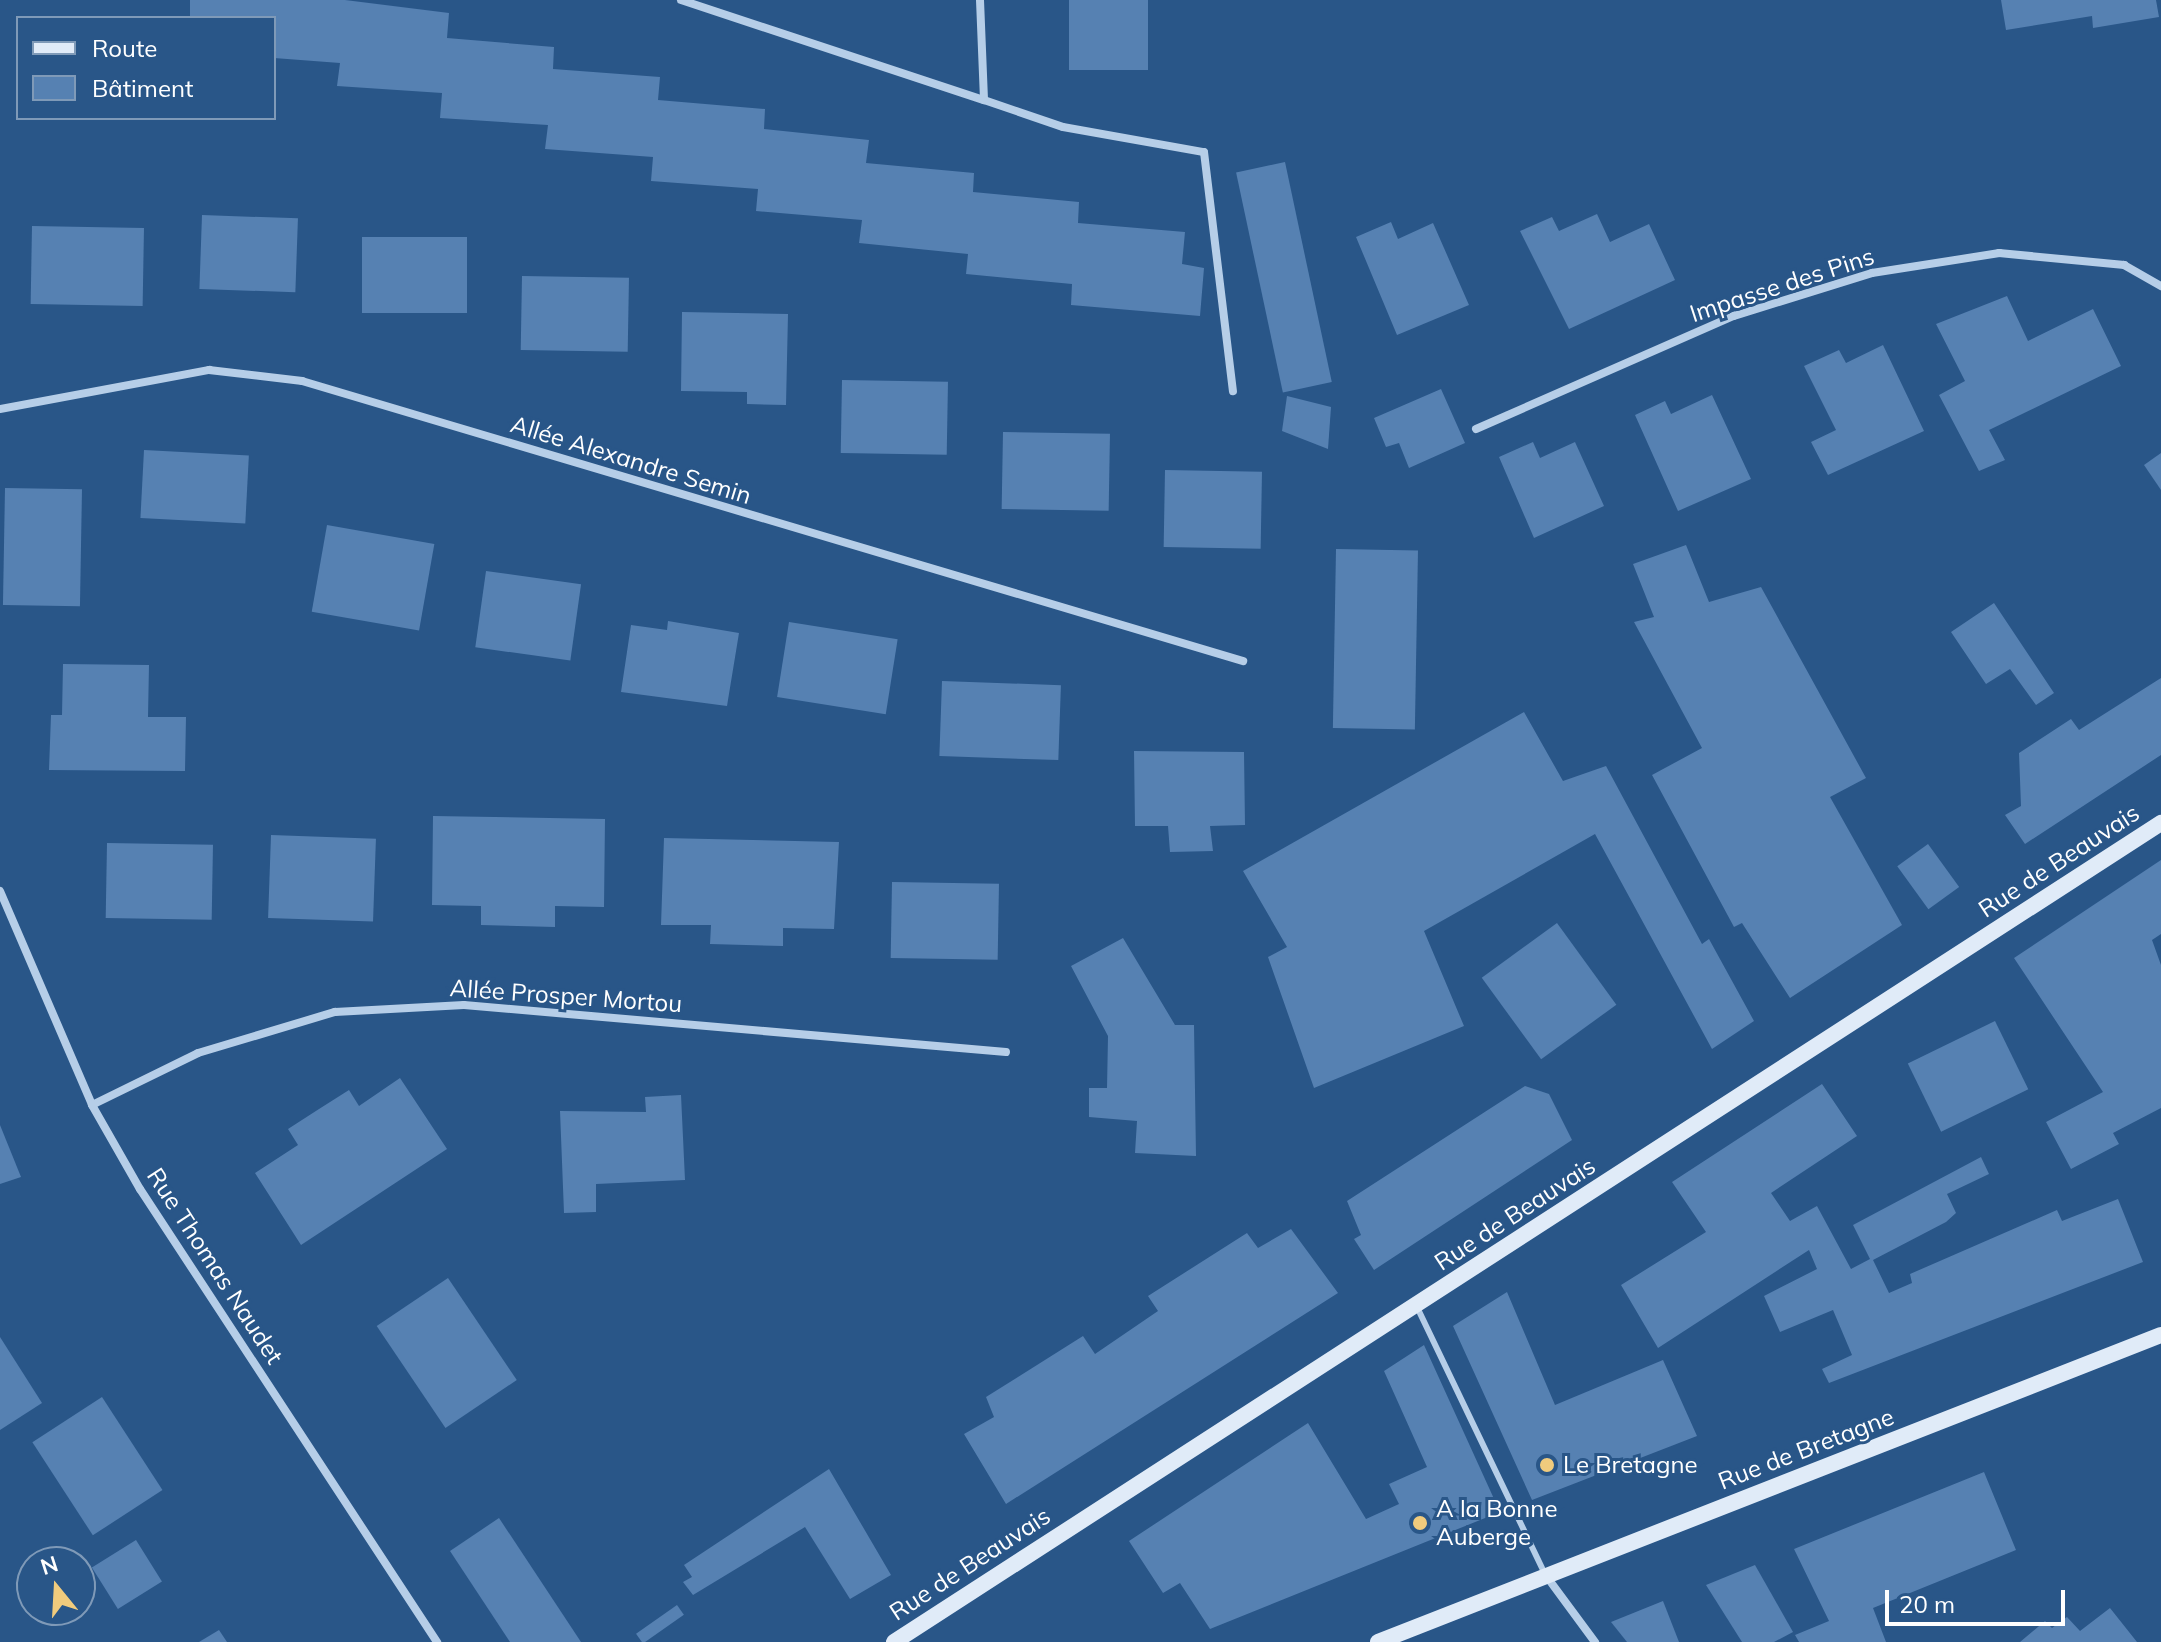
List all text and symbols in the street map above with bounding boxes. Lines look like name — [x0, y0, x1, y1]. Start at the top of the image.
legend — [16, 16, 276, 120]
text: Route — [92, 33, 157, 63]
text: Bâtiment — [92, 73, 193, 103]
street label: Impasse des Pins — [1686, 242, 1878, 328]
street label: Allée Alexandre Semin — [507, 410, 755, 510]
street label: Rue de Beauvais — [1973, 798, 2145, 924]
street label: Allée Prosper Mortou — [449, 974, 683, 1018]
street label: Rue de Beauvais — [1429, 1151, 1601, 1277]
street label: Rue Thomas Naudet — [141, 1163, 289, 1369]
street label: Rue de Bretagne — [1714, 1402, 1898, 1496]
place label: Le Bretagne — [1563, 1451, 1698, 1479]
marker: Le Bretagne — [1538, 1456, 1556, 1474]
place label: A la Bonne Auberge — [1436, 1495, 1557, 1551]
street label: Rue de Beauvais — [884, 1501, 1056, 1627]
marker: A la Bonne Auberge — [1411, 1514, 1429, 1532]
north arrow — [16, 1546, 96, 1626]
text: N — [37, 1549, 61, 1581]
scale bar — [1889, 1574, 2069, 1624]
text: 20 m — [1899, 1589, 1955, 1619]

